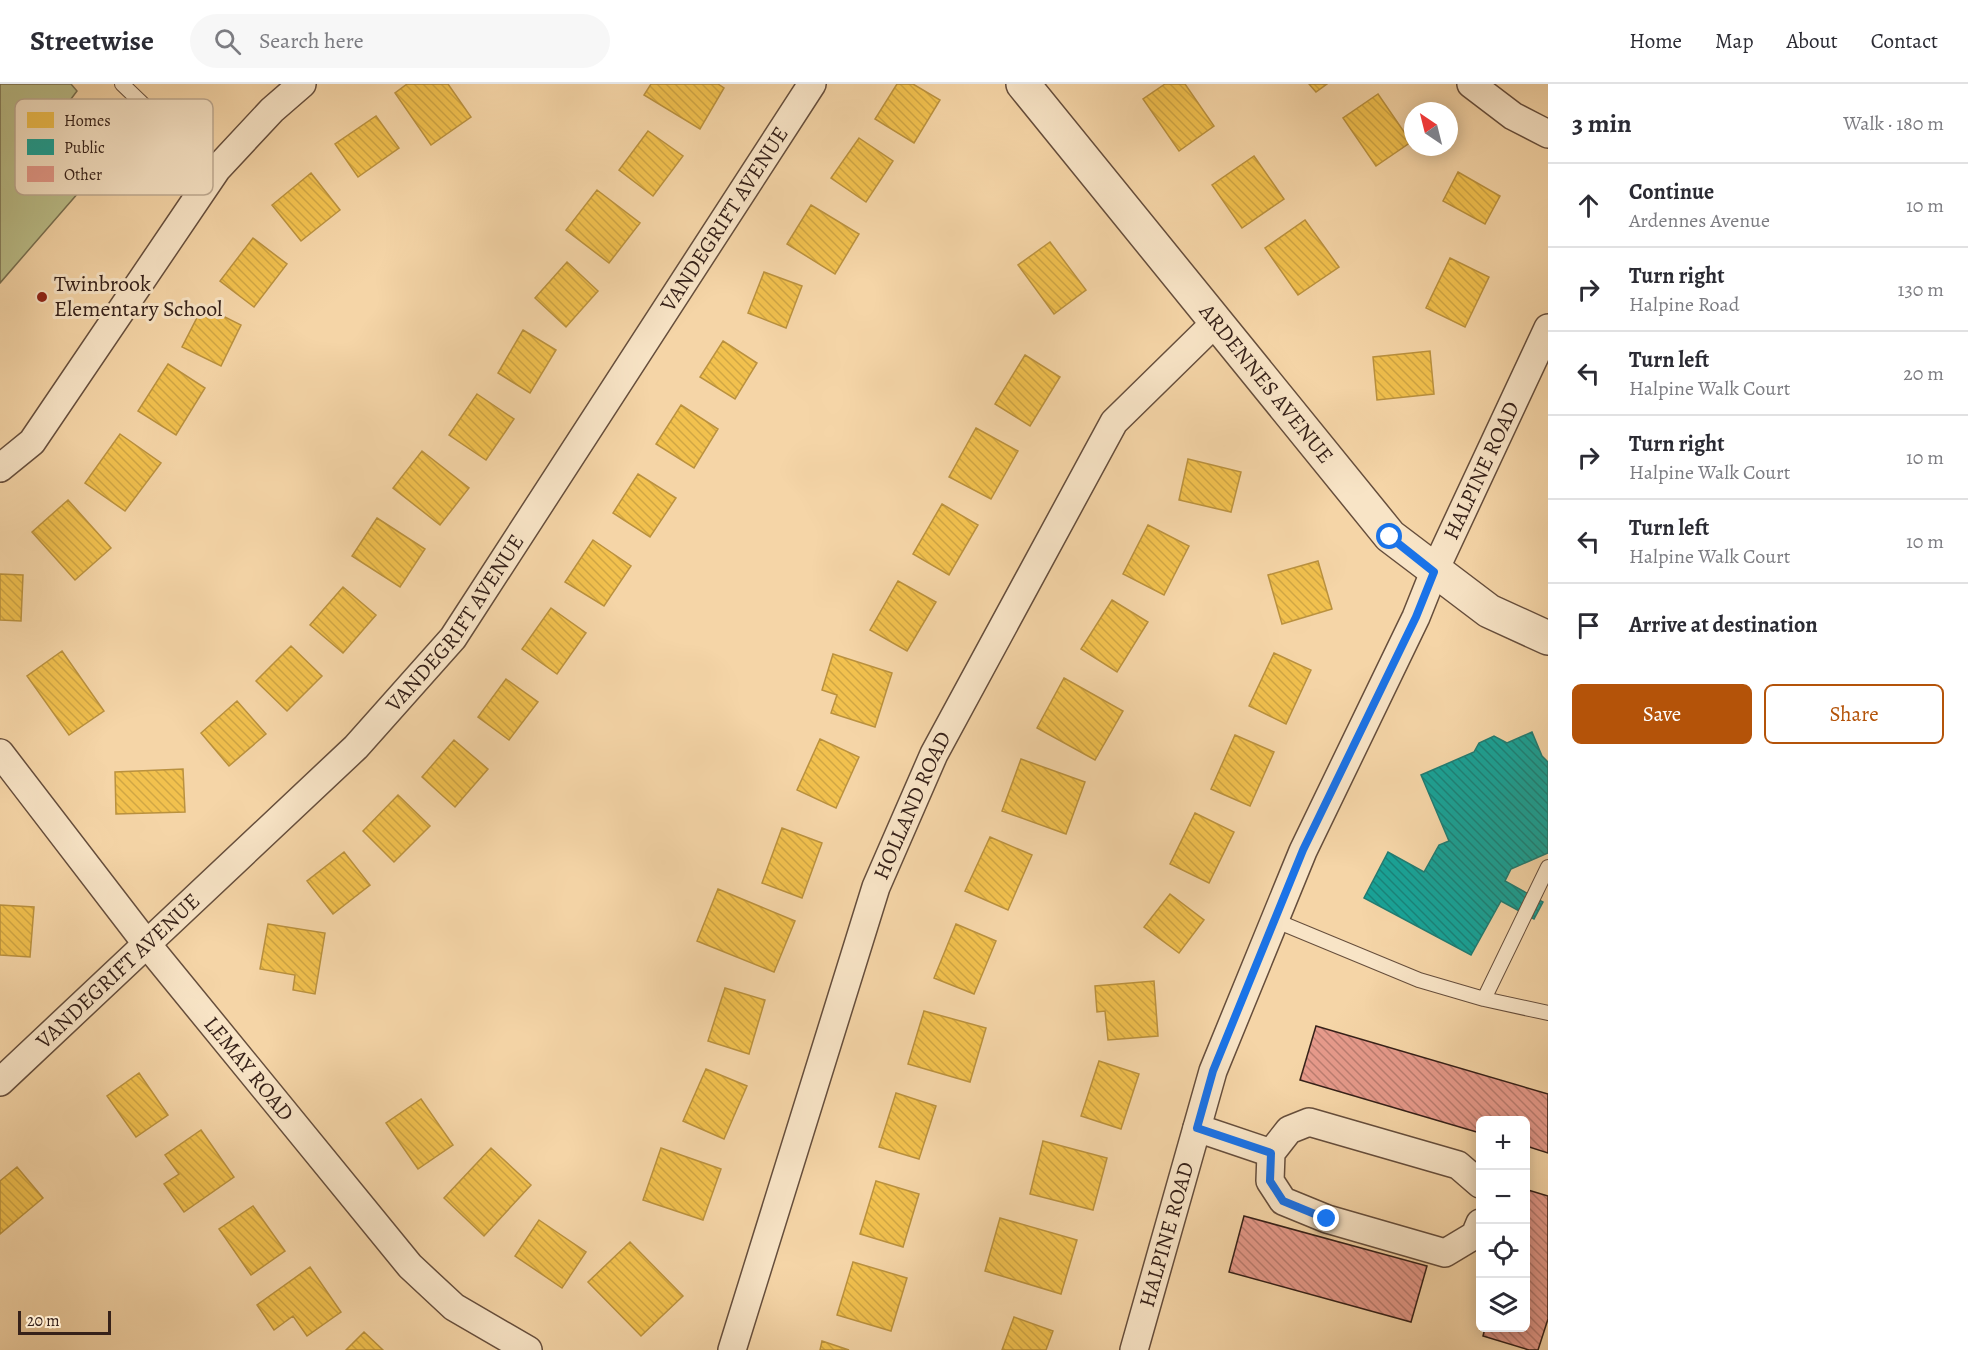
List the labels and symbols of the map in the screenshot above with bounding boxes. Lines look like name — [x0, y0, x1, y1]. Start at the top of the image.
legend — [15, 99, 213, 195]
north arrow — [1404, 102, 1458, 156]
text: Homes — [64, 110, 111, 132]
street label: VANDEGRIFT AVENUE — [653, 121, 796, 318]
text: Public — [64, 137, 105, 159]
text: Other — [64, 164, 102, 186]
place label: Twinbrook Elementary School — [54, 269, 222, 324]
marker: Twinbrook Elementary School — [35, 290, 49, 304]
street label: ARDENNES AVENUE — [1192, 297, 1340, 470]
street label: HALPINE ROAD — [1436, 396, 1527, 545]
route start — [1376, 523, 1402, 549]
street label: VANDEGRIFT AVENUE — [378, 528, 531, 719]
street label: HOLLAND ROAD — [866, 726, 958, 884]
street label: VANDEGRIFT AVENUE — [29, 886, 207, 1056]
street label: LEMAY ROAD — [197, 1010, 301, 1127]
street label: HALPINE ROAD — [1132, 1158, 1202, 1311]
route end — [1313, 1205, 1339, 1231]
scale bar — [18, 1308, 111, 1336]

